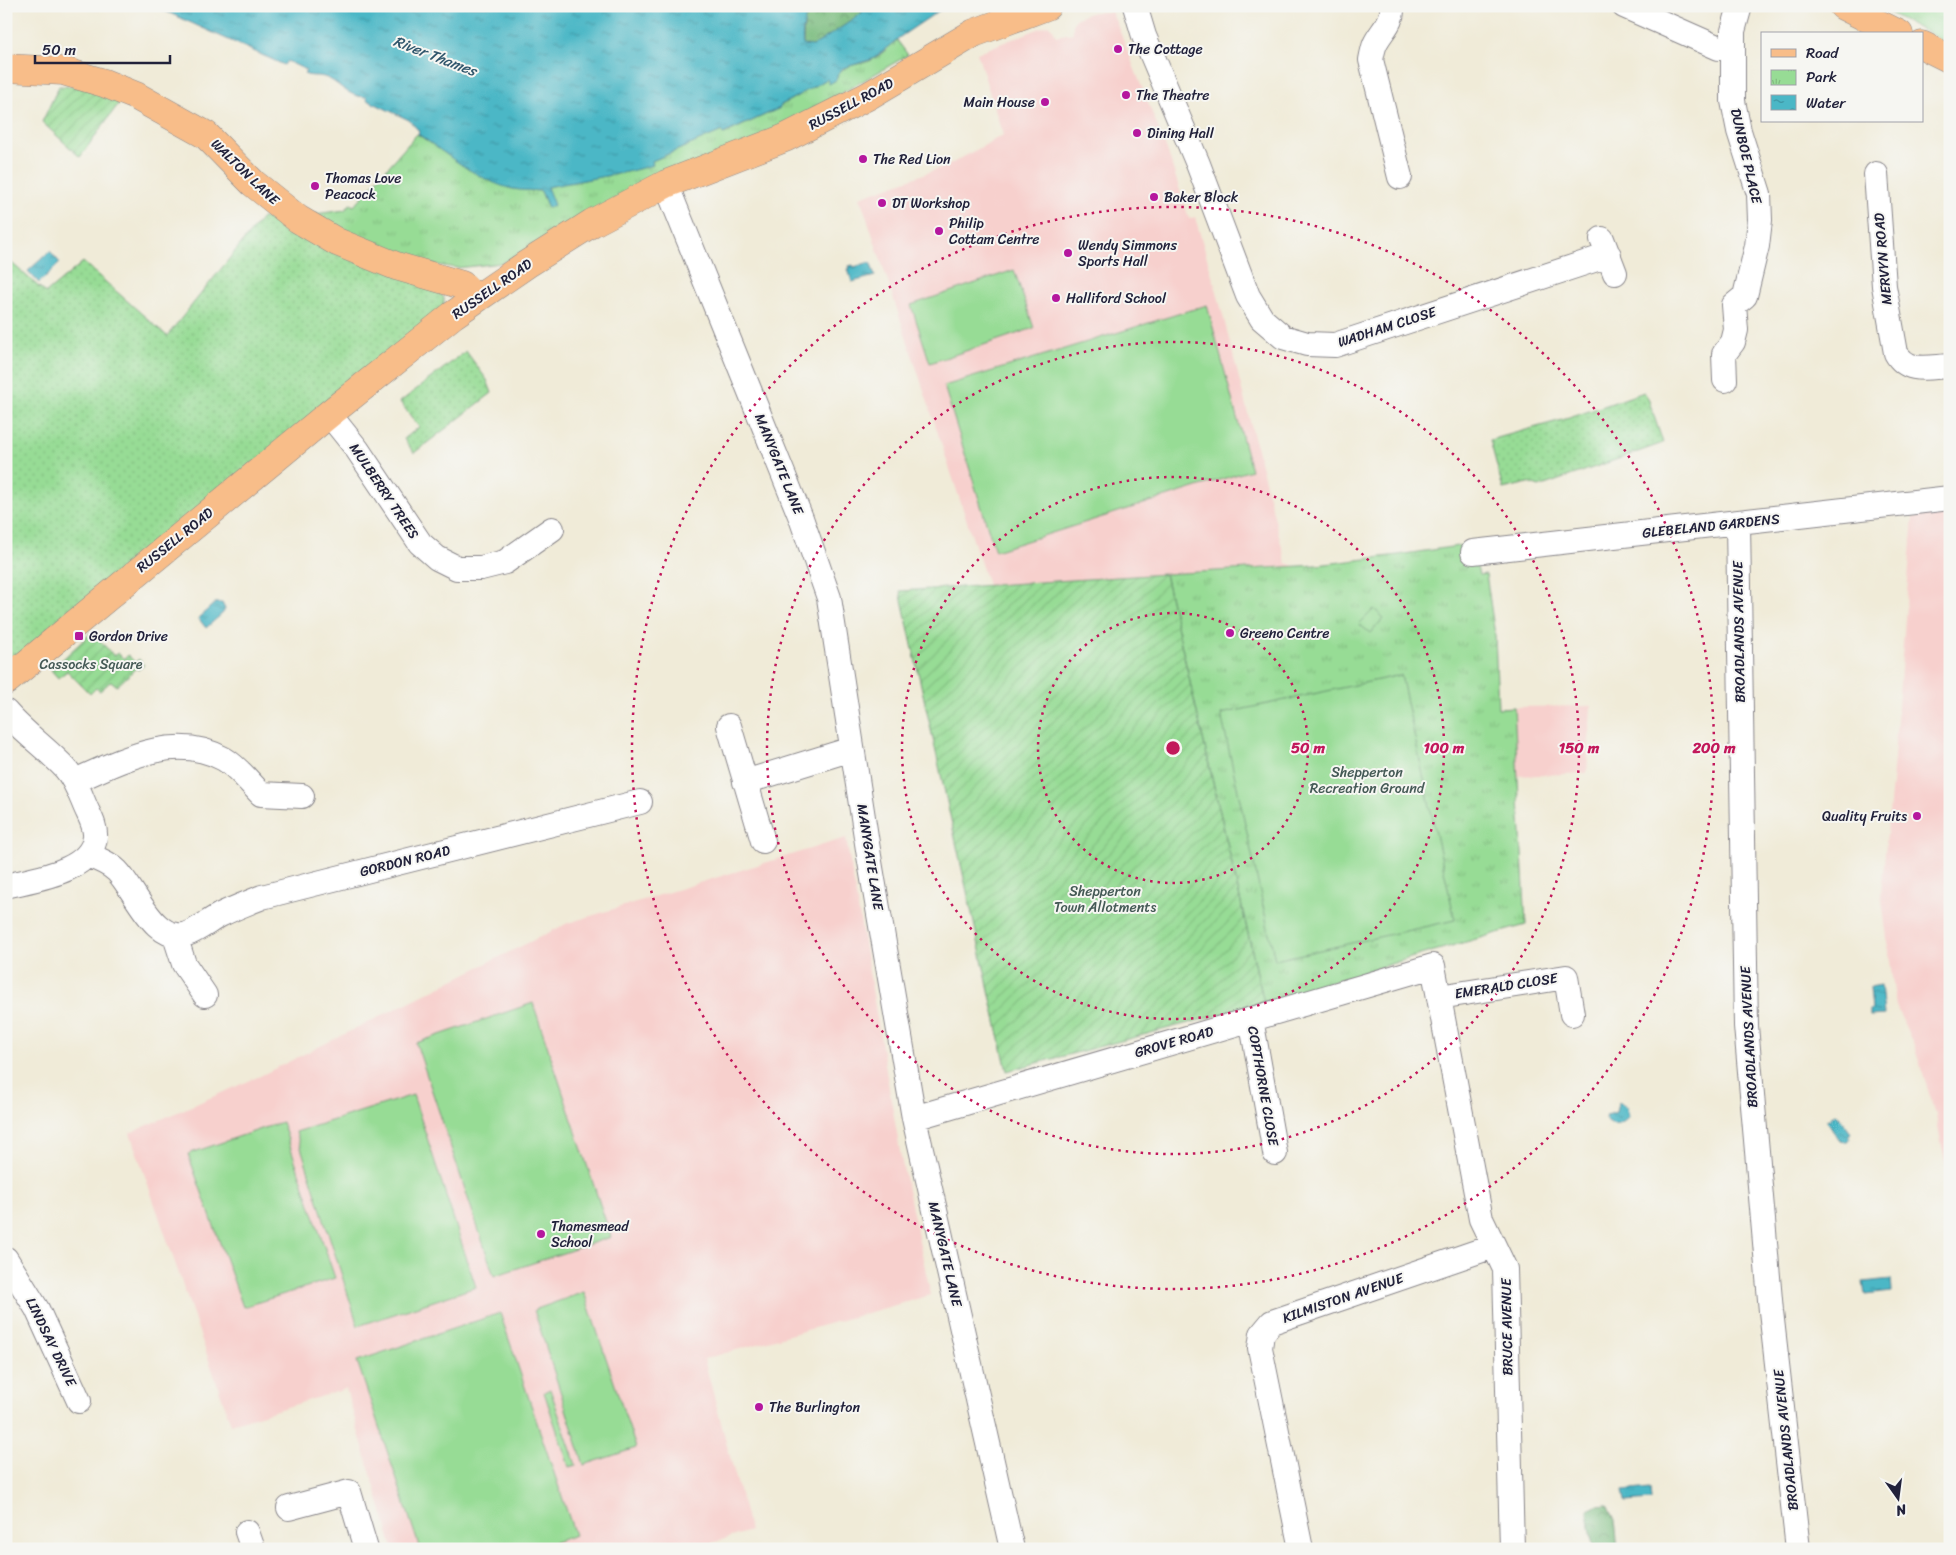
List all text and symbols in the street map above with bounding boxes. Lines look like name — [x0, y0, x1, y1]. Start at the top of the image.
water label: River Thames — [390, 28, 482, 85]
scale bar — [35, 32, 170, 64]
legend — [1761, 32, 1924, 122]
text: 50 m — [42, 37, 77, 63]
place label: The Cottage — [1128, 37, 1203, 62]
text: Road — [1806, 40, 1839, 66]
marker: The Cottage — [1112, 43, 1124, 55]
text: Park — [1806, 64, 1837, 90]
street label: RUSSELL ROAD — [804, 71, 899, 137]
place label: The Theatre — [1136, 83, 1210, 108]
marker: The Theatre — [1120, 89, 1132, 101]
place label: Main House — [964, 90, 1035, 115]
text: Water — [1806, 90, 1846, 116]
marker: Main House — [1039, 96, 1051, 108]
street label: DUNBOE PLACE — [1723, 106, 1769, 207]
place label: Dining Hall — [1147, 121, 1215, 146]
marker: Dining Hall — [1131, 127, 1143, 139]
street label: WALTON LANE — [205, 132, 286, 212]
place label: The Red Lion — [873, 147, 951, 172]
marker: The Red Lion — [857, 153, 869, 165]
place label: Thomas Love Peacock — [325, 166, 402, 207]
marker: Thomas Love Peacock — [309, 180, 321, 192]
place label: Baker Block — [1164, 185, 1239, 210]
place label: DT Workshop — [892, 191, 970, 216]
marker: Baker Block — [1148, 191, 1160, 203]
marker: DT Workshop — [876, 197, 888, 209]
place label: Philip Cottam Centre — [949, 211, 1039, 252]
street label: MERVYN ROAD — [1866, 211, 1899, 306]
marker: Philip Cottam Centre — [933, 225, 945, 237]
place label: Wendy Simmons Sports Hall — [1078, 233, 1177, 274]
marker: Wendy Simmons Sports Hall — [1062, 247, 1074, 259]
street label: RUSSELL ROAD — [447, 252, 538, 326]
place label: Halliford School — [1066, 286, 1167, 311]
marker: Halliford School — [1050, 292, 1062, 304]
street label: WADHAM CLOSE — [1335, 299, 1441, 355]
street label: MANYGATE LANE — [747, 410, 811, 520]
street label: MULBERRY TREES — [342, 438, 426, 545]
street label: RUSSELL ROAD — [131, 501, 220, 579]
street label: GLEBELAND GARDENS — [1641, 506, 1781, 546]
street label: BROADLANDS AVENUE — [1725, 560, 1753, 703]
place label: Greeno Centre — [1240, 621, 1330, 646]
place label: Gordon Drive — [89, 624, 168, 649]
marker: Greeno Centre — [1224, 627, 1236, 639]
marker: Gordon Drive — [73, 630, 85, 642]
park label: Cassocks Square — [40, 652, 143, 677]
text: 50 m — [1291, 735, 1326, 761]
text: 100 m — [1424, 735, 1465, 761]
text: 150 m — [1559, 735, 1600, 761]
text: 200 m — [1691, 735, 1736, 761]
centre of rings — [1164, 739, 1182, 757]
park label: Shepperton Recreation Ground — [1310, 760, 1426, 801]
street label: MANYGATE LANE — [849, 802, 891, 913]
place label: Quality Fruits — [1822, 804, 1907, 829]
marker: Quality Fruits — [1911, 810, 1923, 822]
street label: GORDON ROAD — [357, 838, 453, 884]
park label: Shepperton Town Allotments — [1054, 879, 1156, 920]
street label: BROADLANDS AVENUE — [1733, 964, 1765, 1108]
street label: EMERALD CLOSE — [1453, 965, 1560, 1006]
street label: GROVE ROAD — [1132, 1019, 1217, 1065]
street label: COPTHORNE CLOSE — [1240, 1024, 1286, 1149]
street label: MANYGATE LANE — [921, 1199, 970, 1310]
place label: Thamesmead School — [551, 1214, 630, 1255]
marker: Thamesmead School — [535, 1228, 547, 1240]
street label: KILMISTON AVENUE — [1279, 1265, 1408, 1330]
street label: BRUCE AVENUE — [1494, 1277, 1520, 1376]
street label: LINDSAY DRIVE — [19, 1293, 84, 1392]
street label: BROADLANDS AVENUE — [1766, 1367, 1806, 1512]
place label: The Burlington — [769, 1395, 860, 1420]
marker: The Burlington — [753, 1401, 765, 1413]
north arrow — [1874, 1472, 1924, 1522]
text: N — [1893, 1497, 1910, 1524]

